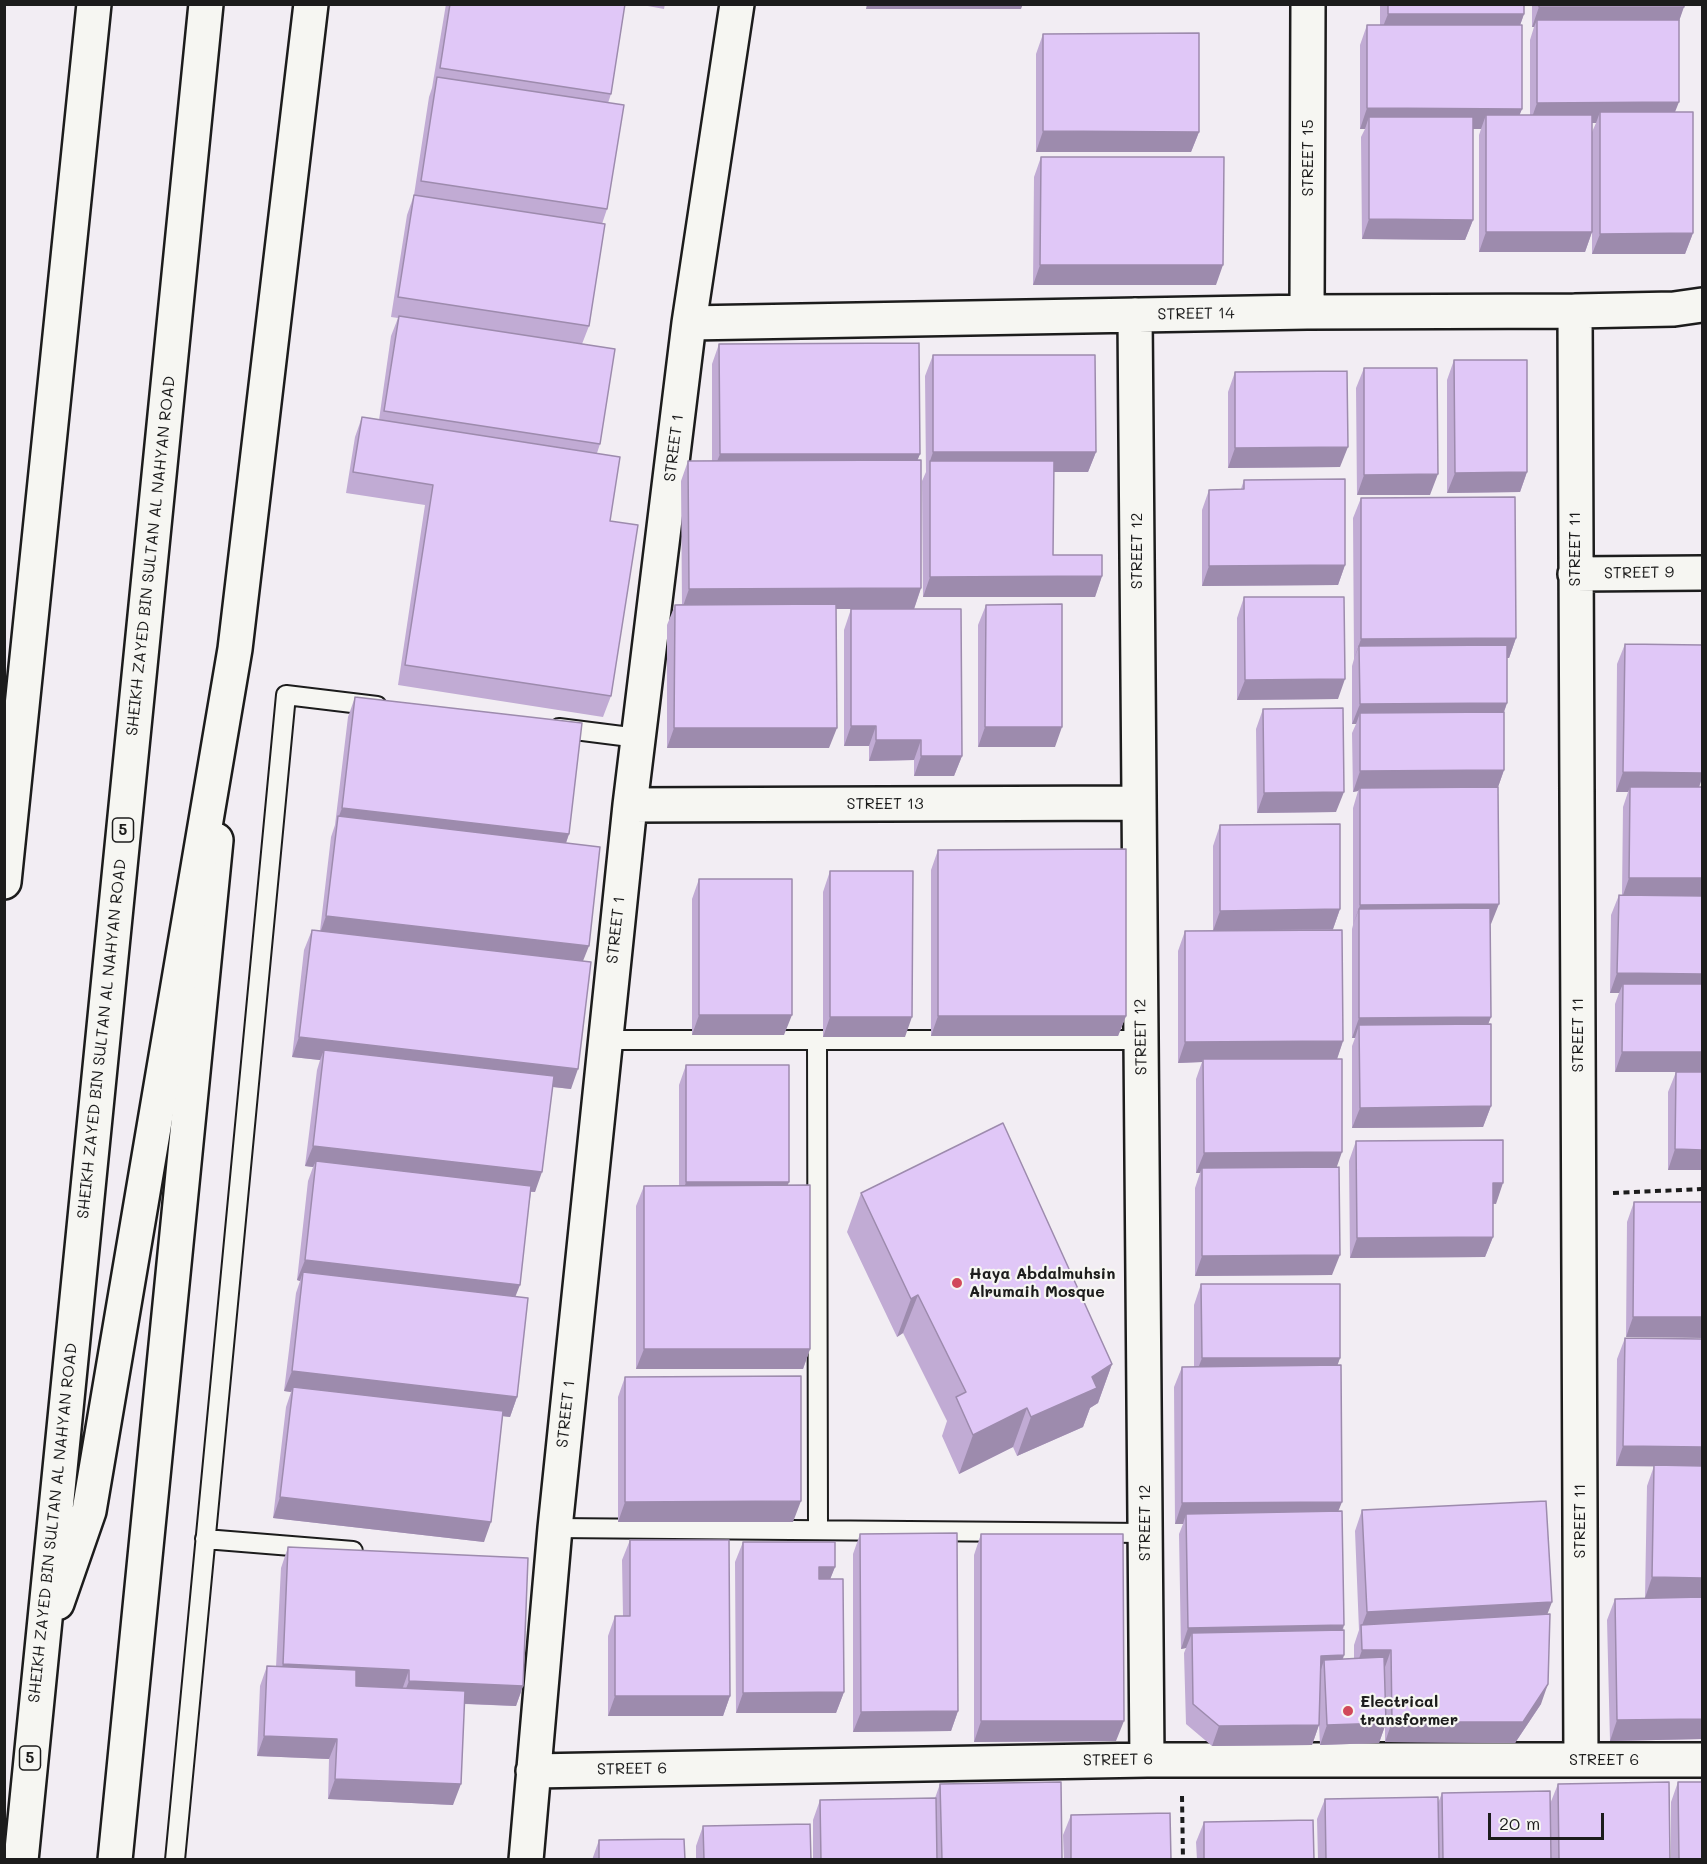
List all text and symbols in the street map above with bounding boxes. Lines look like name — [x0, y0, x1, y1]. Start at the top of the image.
street label: STREET 15 — [1298, 119, 1318, 197]
street label: STREET 14 — [1157, 304, 1235, 324]
street label: SHEIKH ZAYED BIN SULTAN AL NAHYAN ROAD — [123, 375, 179, 737]
street label: STREET 1 — [660, 413, 688, 483]
street label: STREET 11 — [1565, 512, 1585, 586]
street label: STREET 12 — [1127, 513, 1147, 589]
street label: STREET 9 — [1604, 563, 1674, 583]
street label: STREET 13 — [846, 794, 924, 814]
road number: 5 — [112, 818, 134, 842]
street label: SHEIKH ZAYED BIN SULTAN AL NAHYAN ROAD — [74, 858, 130, 1220]
street label: STREET 1 — [603, 895, 629, 965]
street label: STREET 11 — [1568, 998, 1588, 1072]
street label: STREET 12 — [1131, 999, 1151, 1075]
place label: Haya Abdalmuhsin Alrumaih Mosque — [969, 1264, 1115, 1302]
marker: Haya Abdalmuhsin Alrumaih Mosque — [950, 1276, 964, 1290]
street label: SHEIKH ZAYED BIN SULTAN AL NAHYAN ROAD — [25, 1342, 81, 1704]
street label: STREET 1 — [553, 1379, 579, 1449]
street label: STREET 11 — [1570, 1484, 1590, 1558]
street label: STREET 12 — [1135, 1485, 1155, 1561]
place label: Electrical transformer — [1360, 1692, 1458, 1730]
marker: Electrical transformer — [1341, 1704, 1355, 1718]
road number: 5 — [20, 1746, 40, 1770]
street label: STREET 6 — [1083, 1750, 1153, 1770]
street label: STREET 6 — [1569, 1750, 1639, 1770]
street label: STREET 6 — [597, 1759, 667, 1779]
scale bar — [1491, 1801, 1606, 1839]
text: 20 m — [1499, 1811, 1540, 1835]

